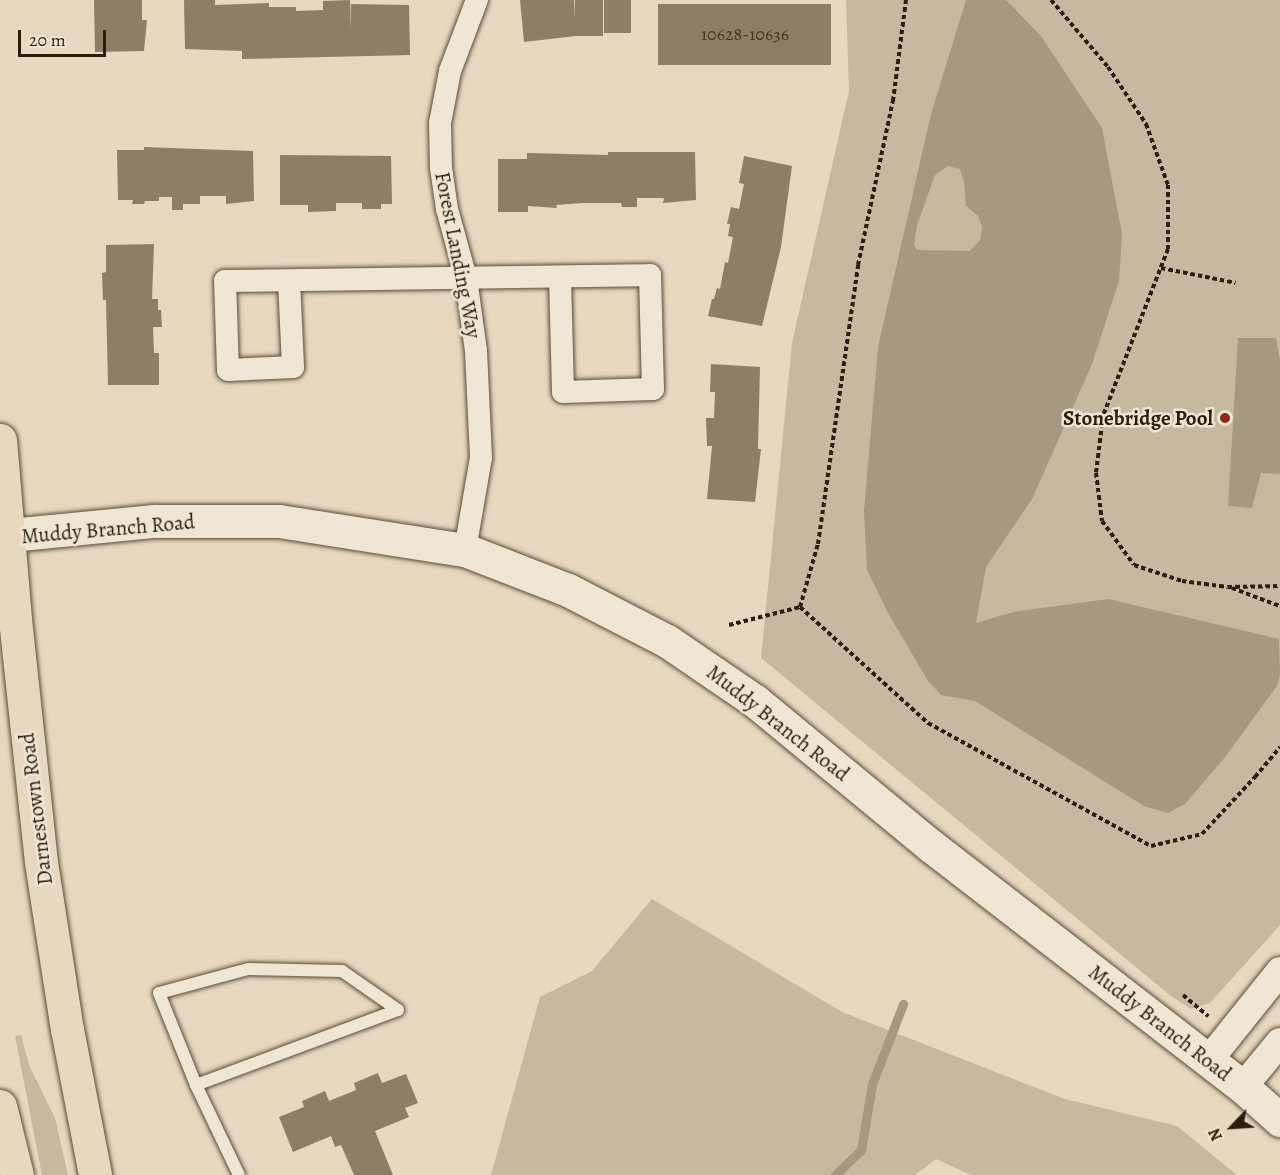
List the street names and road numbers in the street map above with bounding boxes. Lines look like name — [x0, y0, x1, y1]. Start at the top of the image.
street label: Forest Landing Way — [430, 170, 486, 340]
street label: Muddy Branch Road — [20, 509, 196, 549]
street label: Muddy Branch Road — [702, 659, 854, 787]
street label: Darnestown Road — [14, 731, 58, 887]
street label: Muddy Branch Road — [1084, 959, 1236, 1087]

